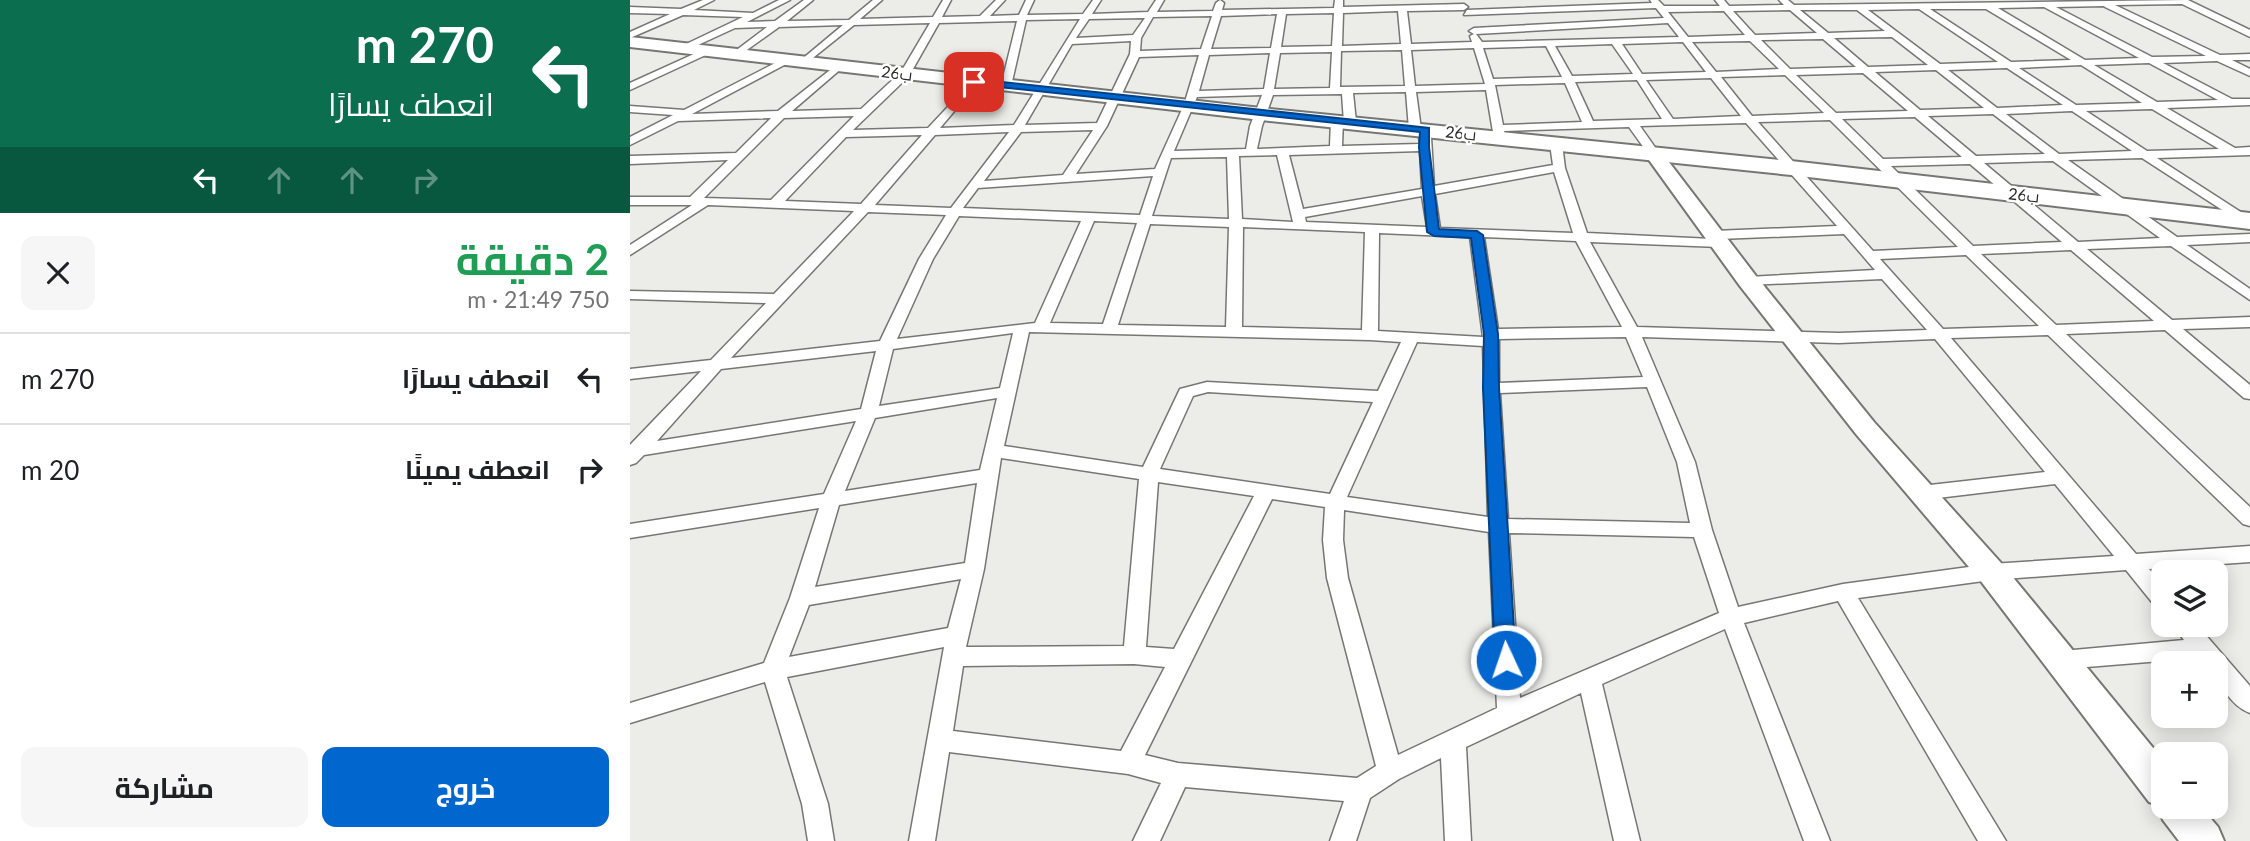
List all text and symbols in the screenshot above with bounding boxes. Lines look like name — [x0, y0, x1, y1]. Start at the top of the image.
text: 270 m — [356, 15, 494, 73]
icon: left — [518, 28, 609, 119]
pin — [944, 52, 1004, 112]
street label: 26ب — [880, 61, 914, 85]
icon: arrive — [955, 63, 993, 101]
text: انعطف يسارًا — [328, 84, 494, 123]
street label: 26ب — [1444, 121, 1478, 145]
icon: left — [187, 161, 225, 199]
icon: ahead — [260, 161, 298, 199]
icon: ahead — [333, 161, 371, 199]
icon: right — [406, 161, 444, 199]
street label: 26ب — [2007, 183, 2041, 207]
text: 2 دقيقة — [456, 234, 609, 284]
button: close — [21, 236, 95, 310]
text: 750 m · 21:49 — [467, 285, 609, 313]
icon: left — [571, 360, 609, 398]
text: انعطف يسارًا — [402, 362, 550, 394]
text: 270 m — [21, 363, 94, 395]
icon: right — [571, 451, 609, 489]
text: انعطف يمينًا — [405, 453, 550, 485]
text: 20 m — [21, 454, 79, 486]
map controls — [2151, 560, 2228, 819]
button: layers — [2151, 560, 2228, 637]
position arrow — [1469, 623, 1543, 697]
button: + — [2151, 651, 2228, 728]
button: − — [2151, 742, 2228, 819]
button: مشاركة — [21, 747, 308, 827]
button: خروج — [322, 747, 609, 827]

